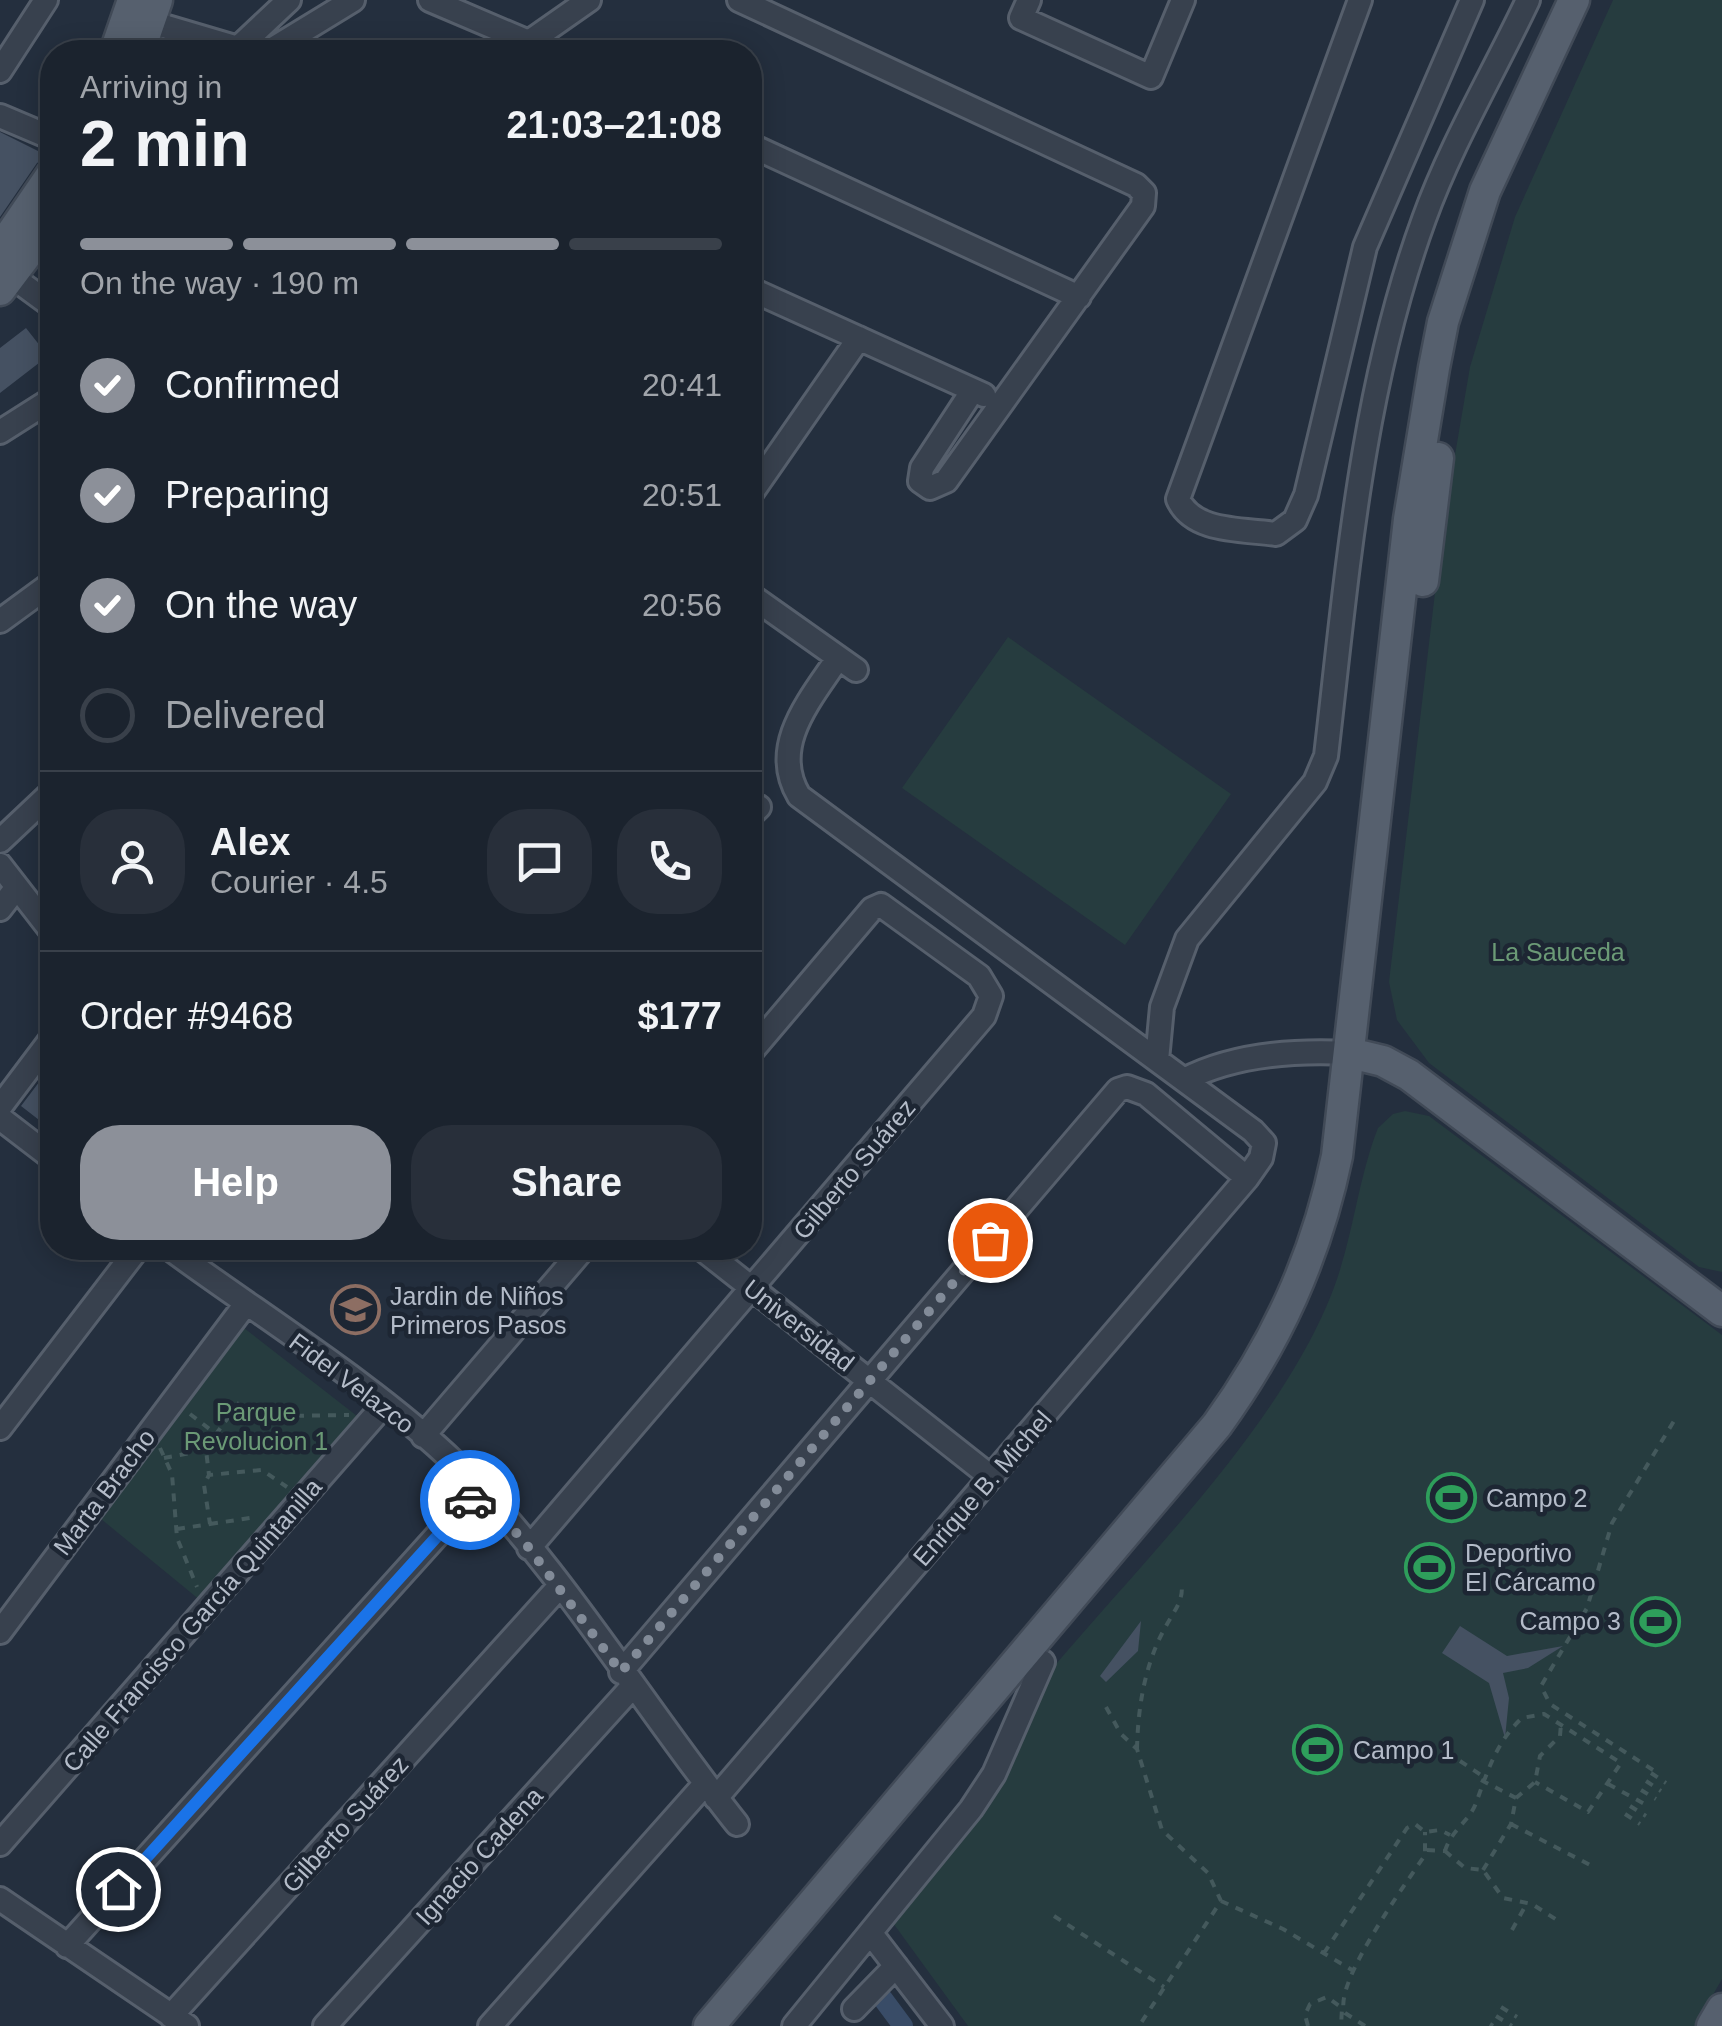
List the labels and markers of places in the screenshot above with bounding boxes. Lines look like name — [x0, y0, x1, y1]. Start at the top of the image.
pin — [948, 1198, 1033, 1283]
place label: Jardin de Niños Primeros Pasos — [390, 1282, 566, 1339]
school or university icon: Jardin de Niños Primeros Pasos — [329, 1284, 381, 1336]
sports icon: Campo 2 — [1425, 1472, 1477, 1524]
place label: Campo 2 — [1486, 1484, 1587, 1512]
place label: Deportivo El Cárcamo — [1465, 1539, 1596, 1596]
sports icon: Deportivo El Cárcamo — [1404, 1541, 1456, 1593]
sports icon: Campo 3 — [1630, 1595, 1682, 1647]
place label: Campo 3 — [1520, 1607, 1621, 1635]
sports icon: Campo 1 — [1292, 1724, 1344, 1776]
place label: Campo 1 — [1353, 1736, 1454, 1764]
pin — [76, 1847, 161, 1932]

